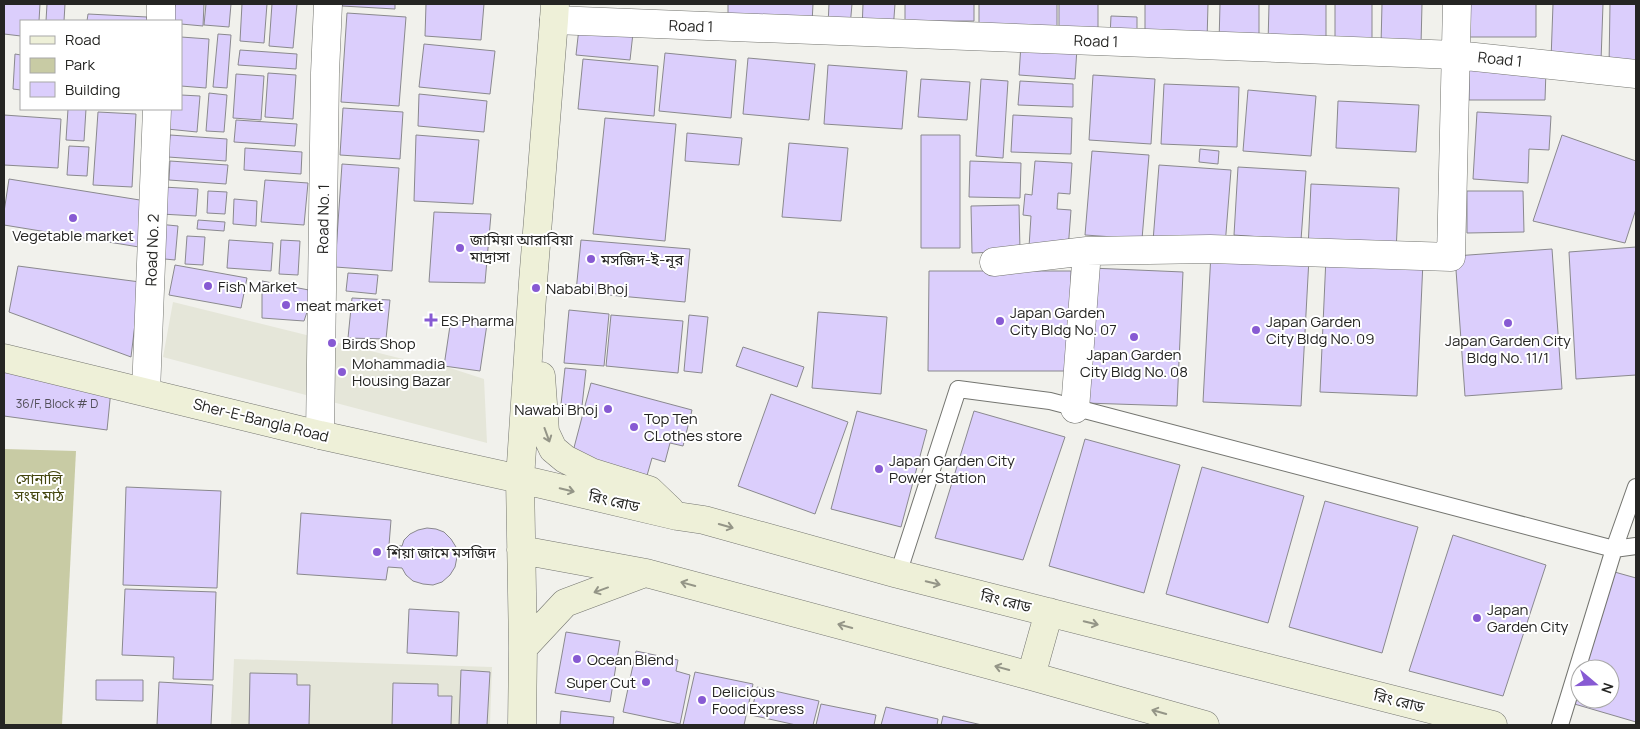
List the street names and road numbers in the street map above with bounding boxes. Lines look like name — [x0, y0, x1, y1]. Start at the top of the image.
street label: Road 1 — [668, 15, 714, 37]
street label: Road 1 — [1073, 30, 1119, 52]
street label: Road 1 — [1477, 46, 1523, 72]
street label: Road No. 1 — [312, 184, 334, 254]
street label: Road No. 2 — [140, 213, 164, 287]
street label: Sher-E-Bangla Road — [191, 393, 331, 447]
street label: রিং রোড — [586, 485, 642, 517]
street label: রিং রোড — [977, 584, 1034, 617]
street label: রিং রোড — [1370, 684, 1427, 717]

